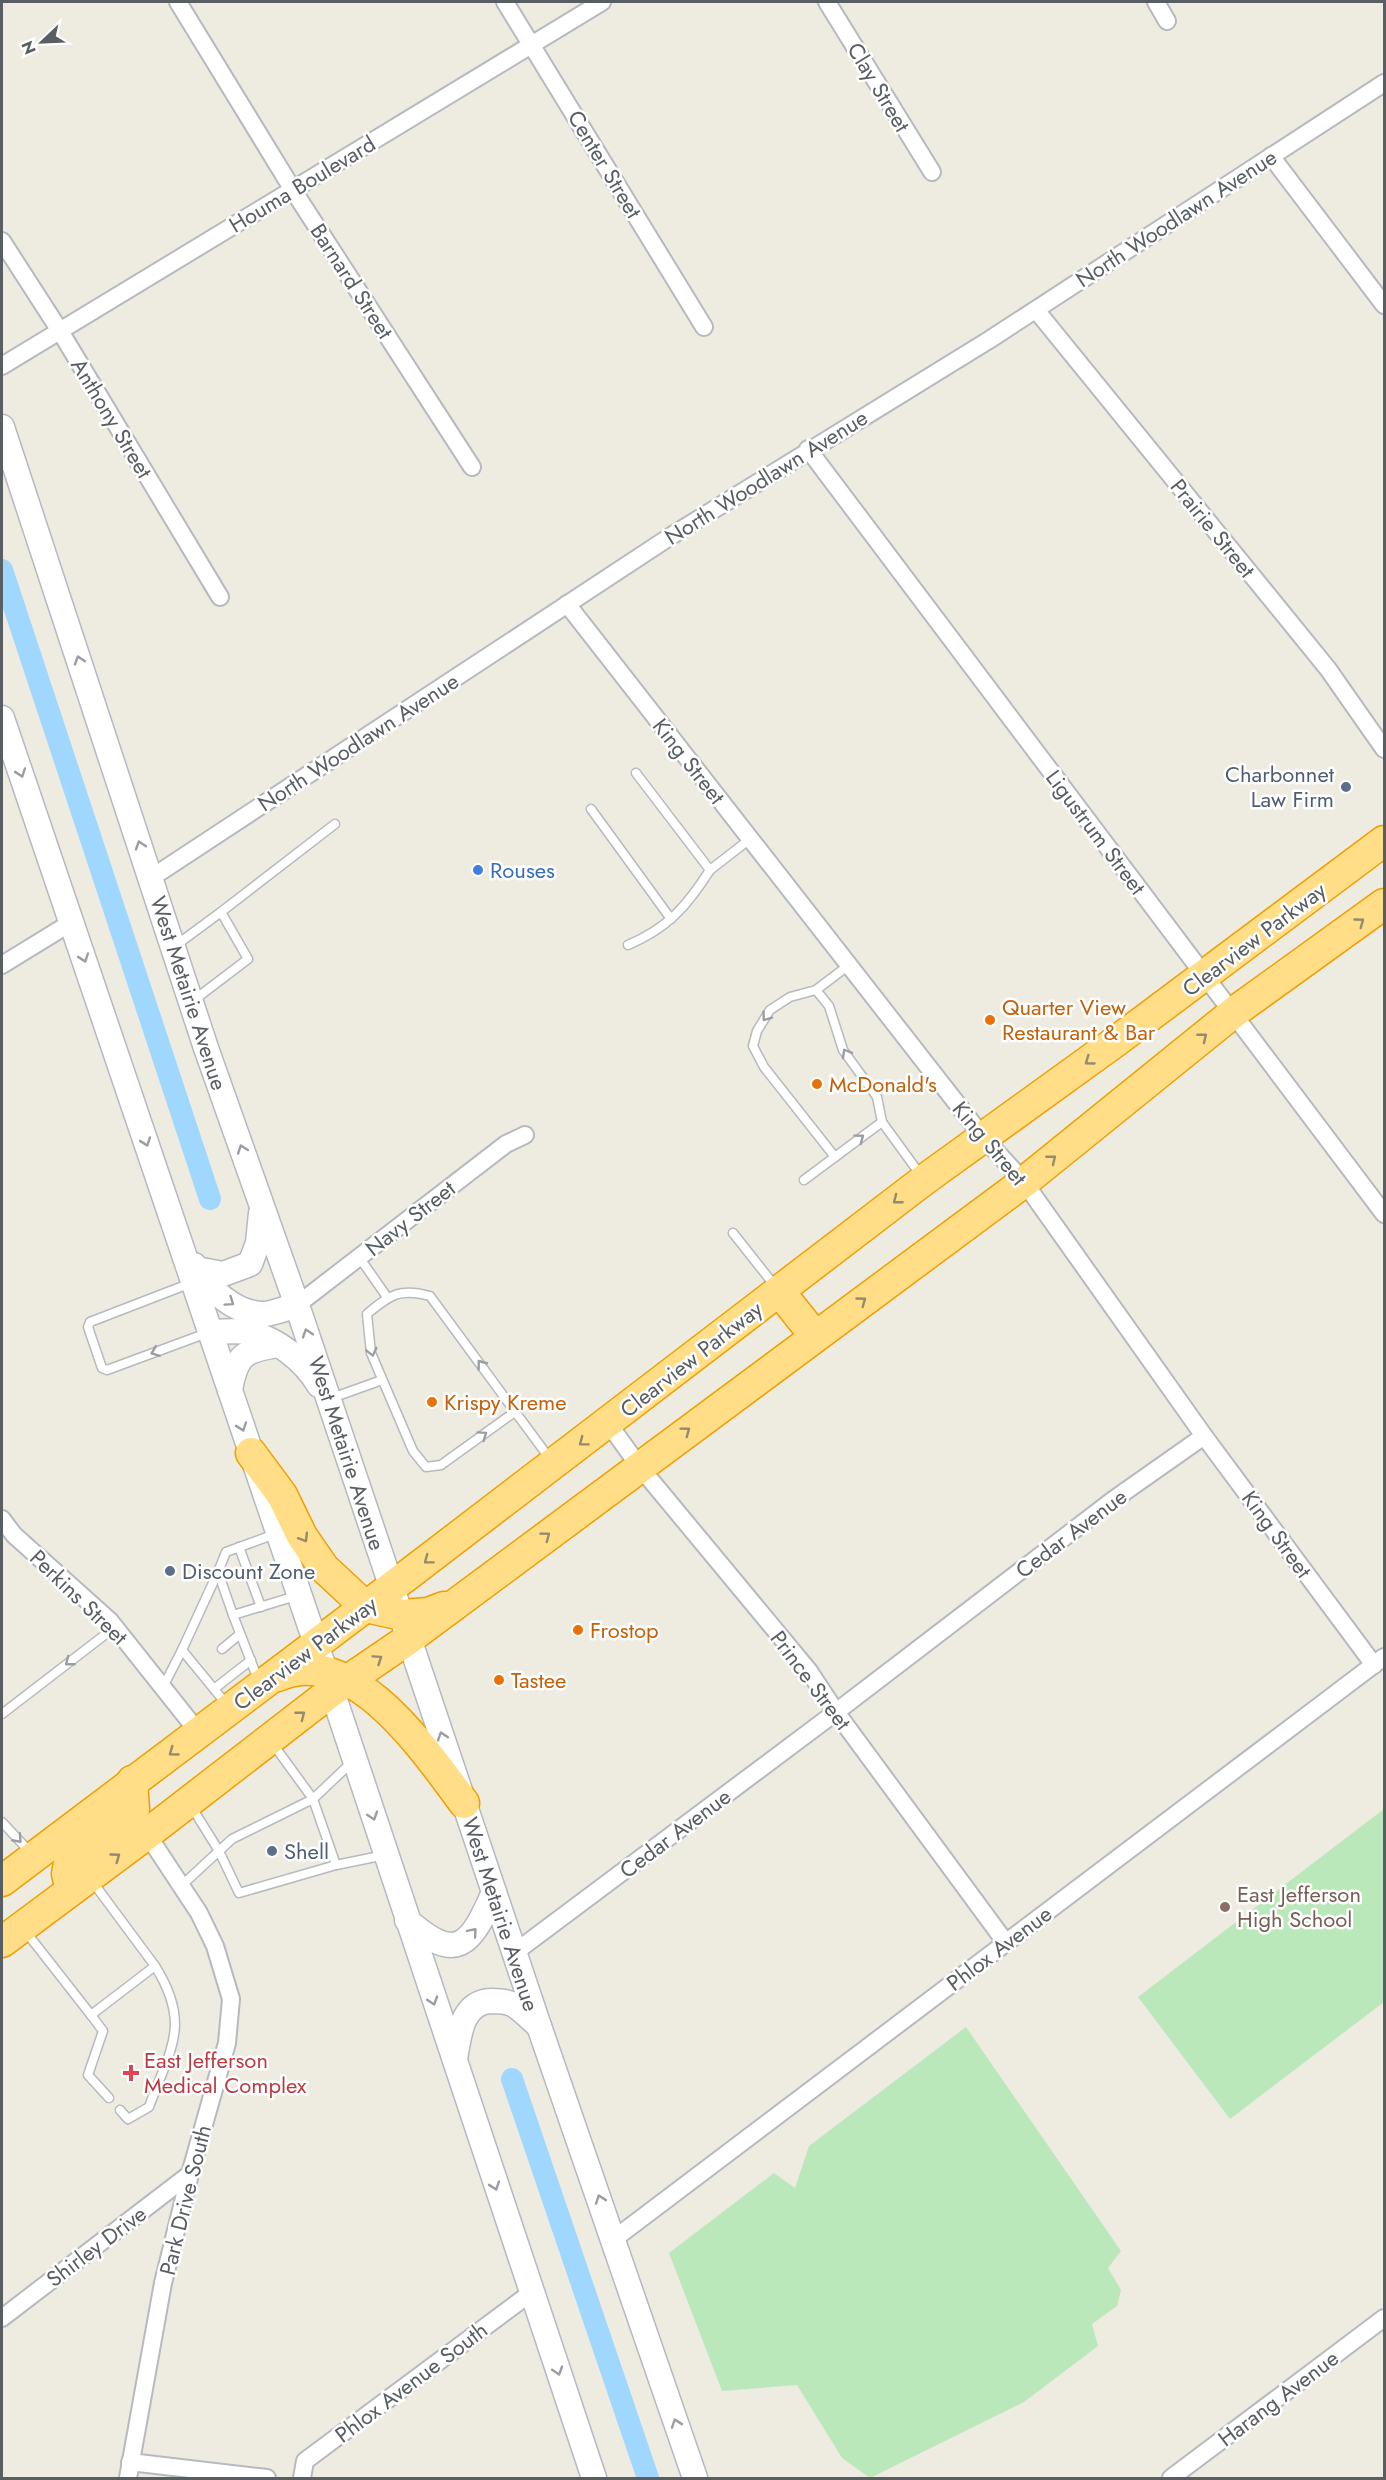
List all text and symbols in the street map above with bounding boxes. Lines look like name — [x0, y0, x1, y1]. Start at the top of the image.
north arrow — [12, 12, 72, 72]
street label: Clay Street — [840, 36, 919, 138]
text: N — [16, 37, 42, 58]
street label: Center Street — [560, 104, 650, 225]
street label: Houma Boulevard — [223, 128, 381, 240]
street label: North Woodlawn Avenue — [1069, 141, 1283, 295]
street label: Barnard Street — [303, 217, 402, 346]
street label: Anthony Street — [63, 352, 161, 485]
street label: North Woodlawn Avenue — [658, 401, 874, 553]
street label: Prairie Street — [1163, 472, 1263, 585]
one-way arrow — [73, 655, 86, 665]
street label: North Woodlawn Avenue — [251, 665, 465, 819]
street label: King Street — [645, 711, 733, 811]
place label: Charbonnet Law Firm — [1225, 758, 1335, 815]
street label: Ligustrum Street — [1038, 763, 1154, 902]
one-way arrow — [13, 767, 26, 778]
marker: Charbonnet Law Firm — [1339, 780, 1353, 794]
one-way arrow — [135, 840, 147, 851]
place label: Rouses — [490, 854, 555, 886]
marker: Rouses — [471, 863, 485, 877]
street label: Clearview Parkway — [1175, 874, 1333, 1004]
street label: West Metairie Avenue — [142, 892, 236, 1094]
one-way arrow — [1354, 918, 1365, 929]
one-way arrow — [77, 952, 89, 963]
place label: Quarter View Restaurant & Bar — [1002, 991, 1156, 1048]
one-way arrow — [762, 1011, 773, 1022]
marker: Quarter View Restaurant & Bar — [983, 1013, 997, 1027]
one-way arrow — [1197, 1034, 1208, 1045]
one-way arrow — [842, 1049, 853, 1059]
one-way arrow — [1084, 1054, 1095, 1065]
place label: McDonald's — [829, 1068, 937, 1100]
marker: McDonald's — [810, 1077, 824, 1091]
street label: King Street — [945, 1094, 1035, 1193]
one-way arrow — [854, 1134, 865, 1145]
one-way arrow — [139, 1136, 152, 1147]
one-way arrow — [236, 1144, 249, 1155]
one-way arrow — [1045, 1156, 1056, 1167]
street label: Navy Street — [358, 1172, 462, 1263]
one-way arrow — [893, 1193, 904, 1204]
street label: Clearview Parkway — [613, 1293, 769, 1425]
one-way arrow — [224, 1295, 235, 1306]
one-way arrow — [855, 1297, 866, 1308]
one-way arrow — [301, 1328, 314, 1339]
one-way arrow — [151, 1345, 161, 1358]
one-way arrow — [365, 1347, 378, 1357]
street label: West Metairie Avenue — [300, 1352, 394, 1554]
one-way arrow — [477, 1360, 488, 1371]
place label: Krispy Kreme — [444, 1386, 567, 1418]
marker: Krispy Kreme — [425, 1395, 439, 1409]
one-way arrow — [235, 1421, 248, 1432]
one-way arrow — [680, 1427, 691, 1438]
one-way arrow — [477, 1431, 488, 1442]
one-way arrow — [579, 1435, 590, 1446]
street label: Cedar Avenue — [1009, 1480, 1133, 1586]
street label: King Street — [1234, 1484, 1320, 1585]
one-way arrow — [297, 1532, 309, 1542]
one-way arrow — [539, 1532, 550, 1543]
street label: Perkins Street — [23, 1542, 136, 1652]
one-way arrow — [424, 1553, 435, 1564]
place label: Discount Zone — [182, 1555, 315, 1587]
marker: Discount Zone — [163, 1564, 177, 1578]
street label: Clearview Parkway — [226, 1588, 384, 1718]
place label: Frostop — [590, 1614, 659, 1646]
marker: Frostop — [571, 1623, 585, 1637]
street label: Prince Street — [763, 1624, 860, 1737]
one-way arrow — [65, 1655, 76, 1666]
one-way arrow — [372, 1655, 383, 1666]
place label: Tastee — [511, 1664, 566, 1696]
marker: Tastee — [492, 1673, 506, 1687]
one-way arrow — [294, 1711, 305, 1722]
one-way arrow — [437, 1731, 450, 1742]
one-way arrow — [168, 1745, 179, 1756]
street label: Cedar Avenue — [613, 1780, 737, 1886]
one-way arrow — [365, 1810, 378, 1821]
street label: West Metairie Avenue — [454, 1813, 548, 2015]
one-way arrow — [11, 1832, 22, 1843]
place label: Shell — [284, 1835, 329, 1867]
marker: Shell — [265, 1844, 279, 1858]
one-way arrow — [110, 1854, 121, 1865]
place label: East Jefferson High School — [1237, 1878, 1361, 1935]
street label: Phlox Avenue — [940, 1898, 1058, 1998]
marker: East Jefferson High School — [1218, 1900, 1232, 1914]
one-way arrow — [465, 1928, 476, 1939]
one-way arrow — [426, 1995, 439, 2006]
place label: East Jefferson Medical Complex — [144, 2044, 307, 2101]
marker: East Jefferson Medical Complex — [122, 2064, 140, 2082]
street label: Park Drive South — [151, 2122, 219, 2278]
one-way arrow — [488, 2180, 501, 2191]
one-way arrow — [594, 2194, 607, 2205]
street label: Shirley Drive — [39, 2198, 153, 2294]
street label: Phlox Avenue South — [328, 2314, 494, 2450]
street label: Harang Avenue — [1211, 2342, 1345, 2454]
one-way arrow — [551, 2365, 563, 2376]
one-way arrow — [671, 2418, 684, 2429]

